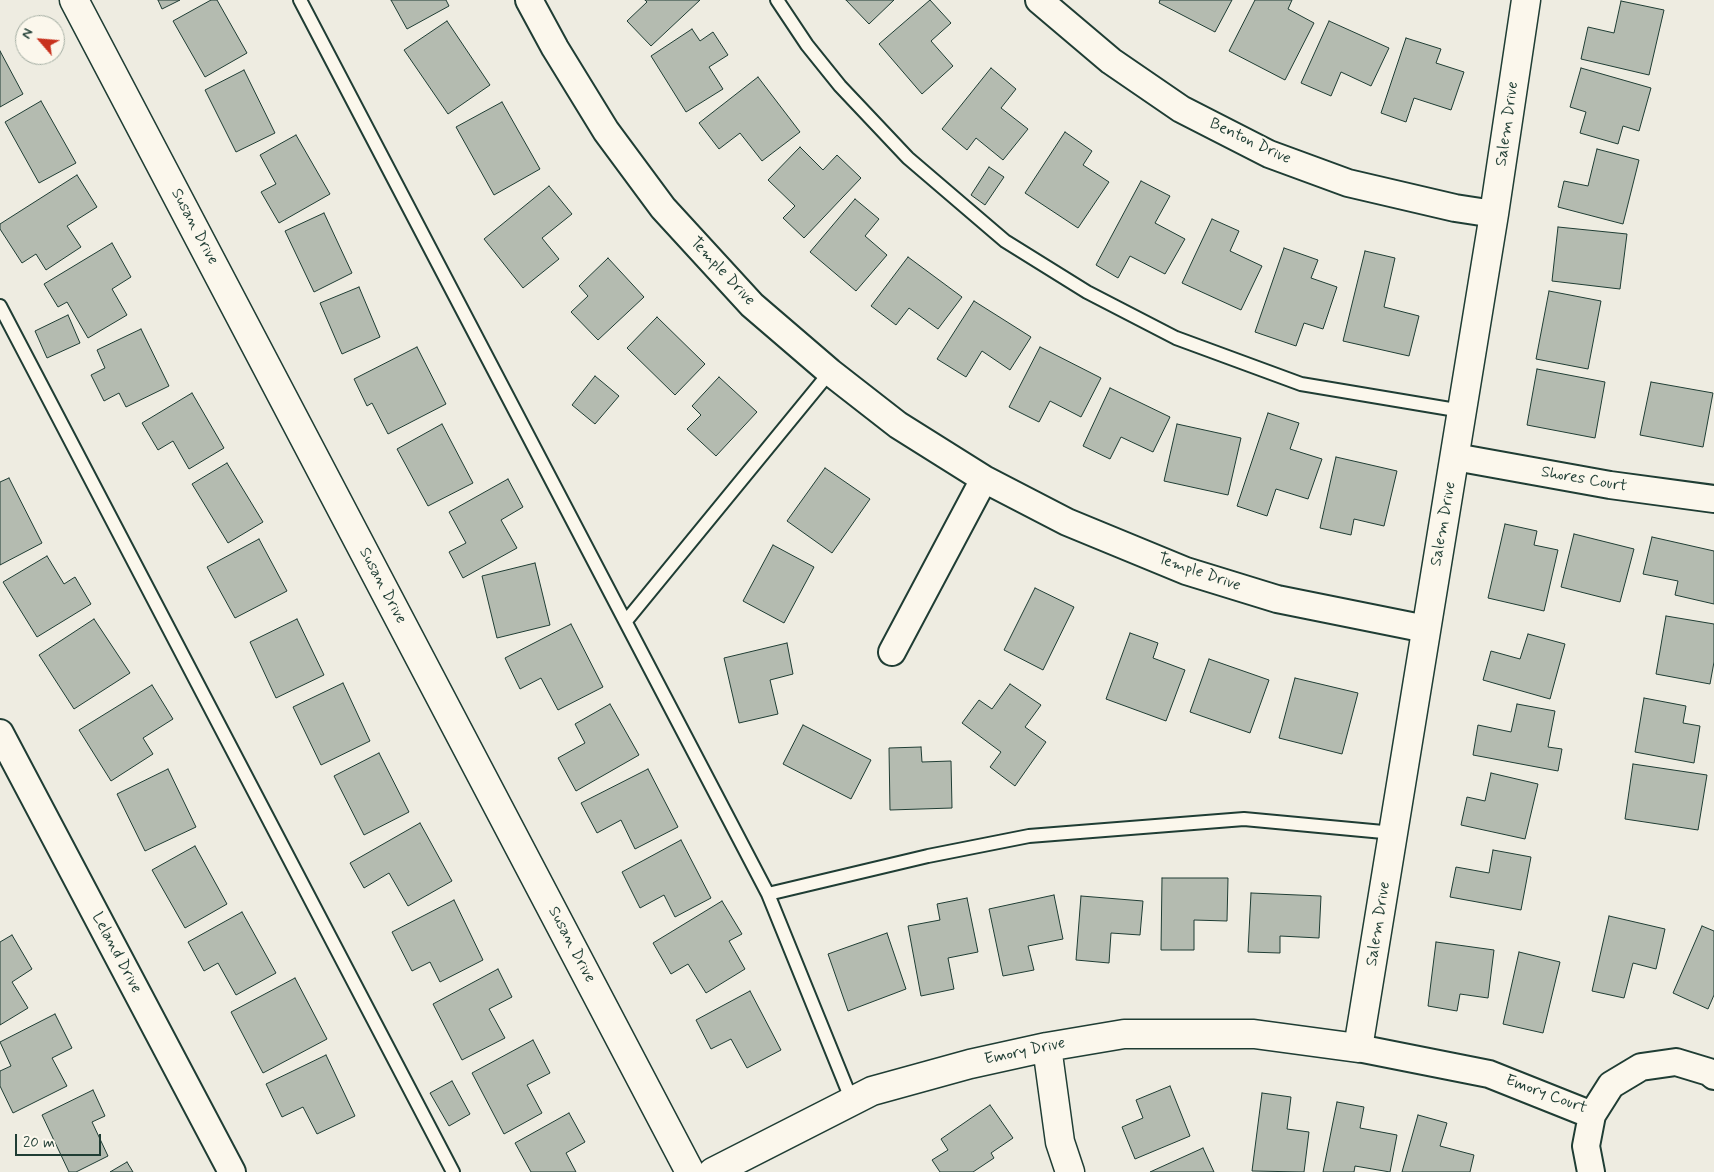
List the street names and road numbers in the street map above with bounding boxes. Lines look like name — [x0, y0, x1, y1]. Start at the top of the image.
street label: Salem Drive — [1493, 80, 1523, 168]
street label: Benton Drive — [1206, 115, 1294, 169]
street label: Susan Drive — [166, 186, 222, 268]
street label: Temple Drive — [685, 234, 759, 310]
street label: Shores Court — [1540, 463, 1628, 497]
street label: Salem Drive — [1427, 480, 1461, 568]
street label: Susan Drive — [354, 545, 410, 627]
street label: Temple Drive — [1155, 550, 1243, 596]
street label: Salem Drive — [1363, 880, 1395, 968]
street label: Susan Drive — [543, 904, 599, 986]
street label: Leland Drive — [87, 909, 145, 997]
street label: Emory Drive — [983, 1034, 1067, 1070]
street label: Emory Court — [1503, 1071, 1589, 1119]

